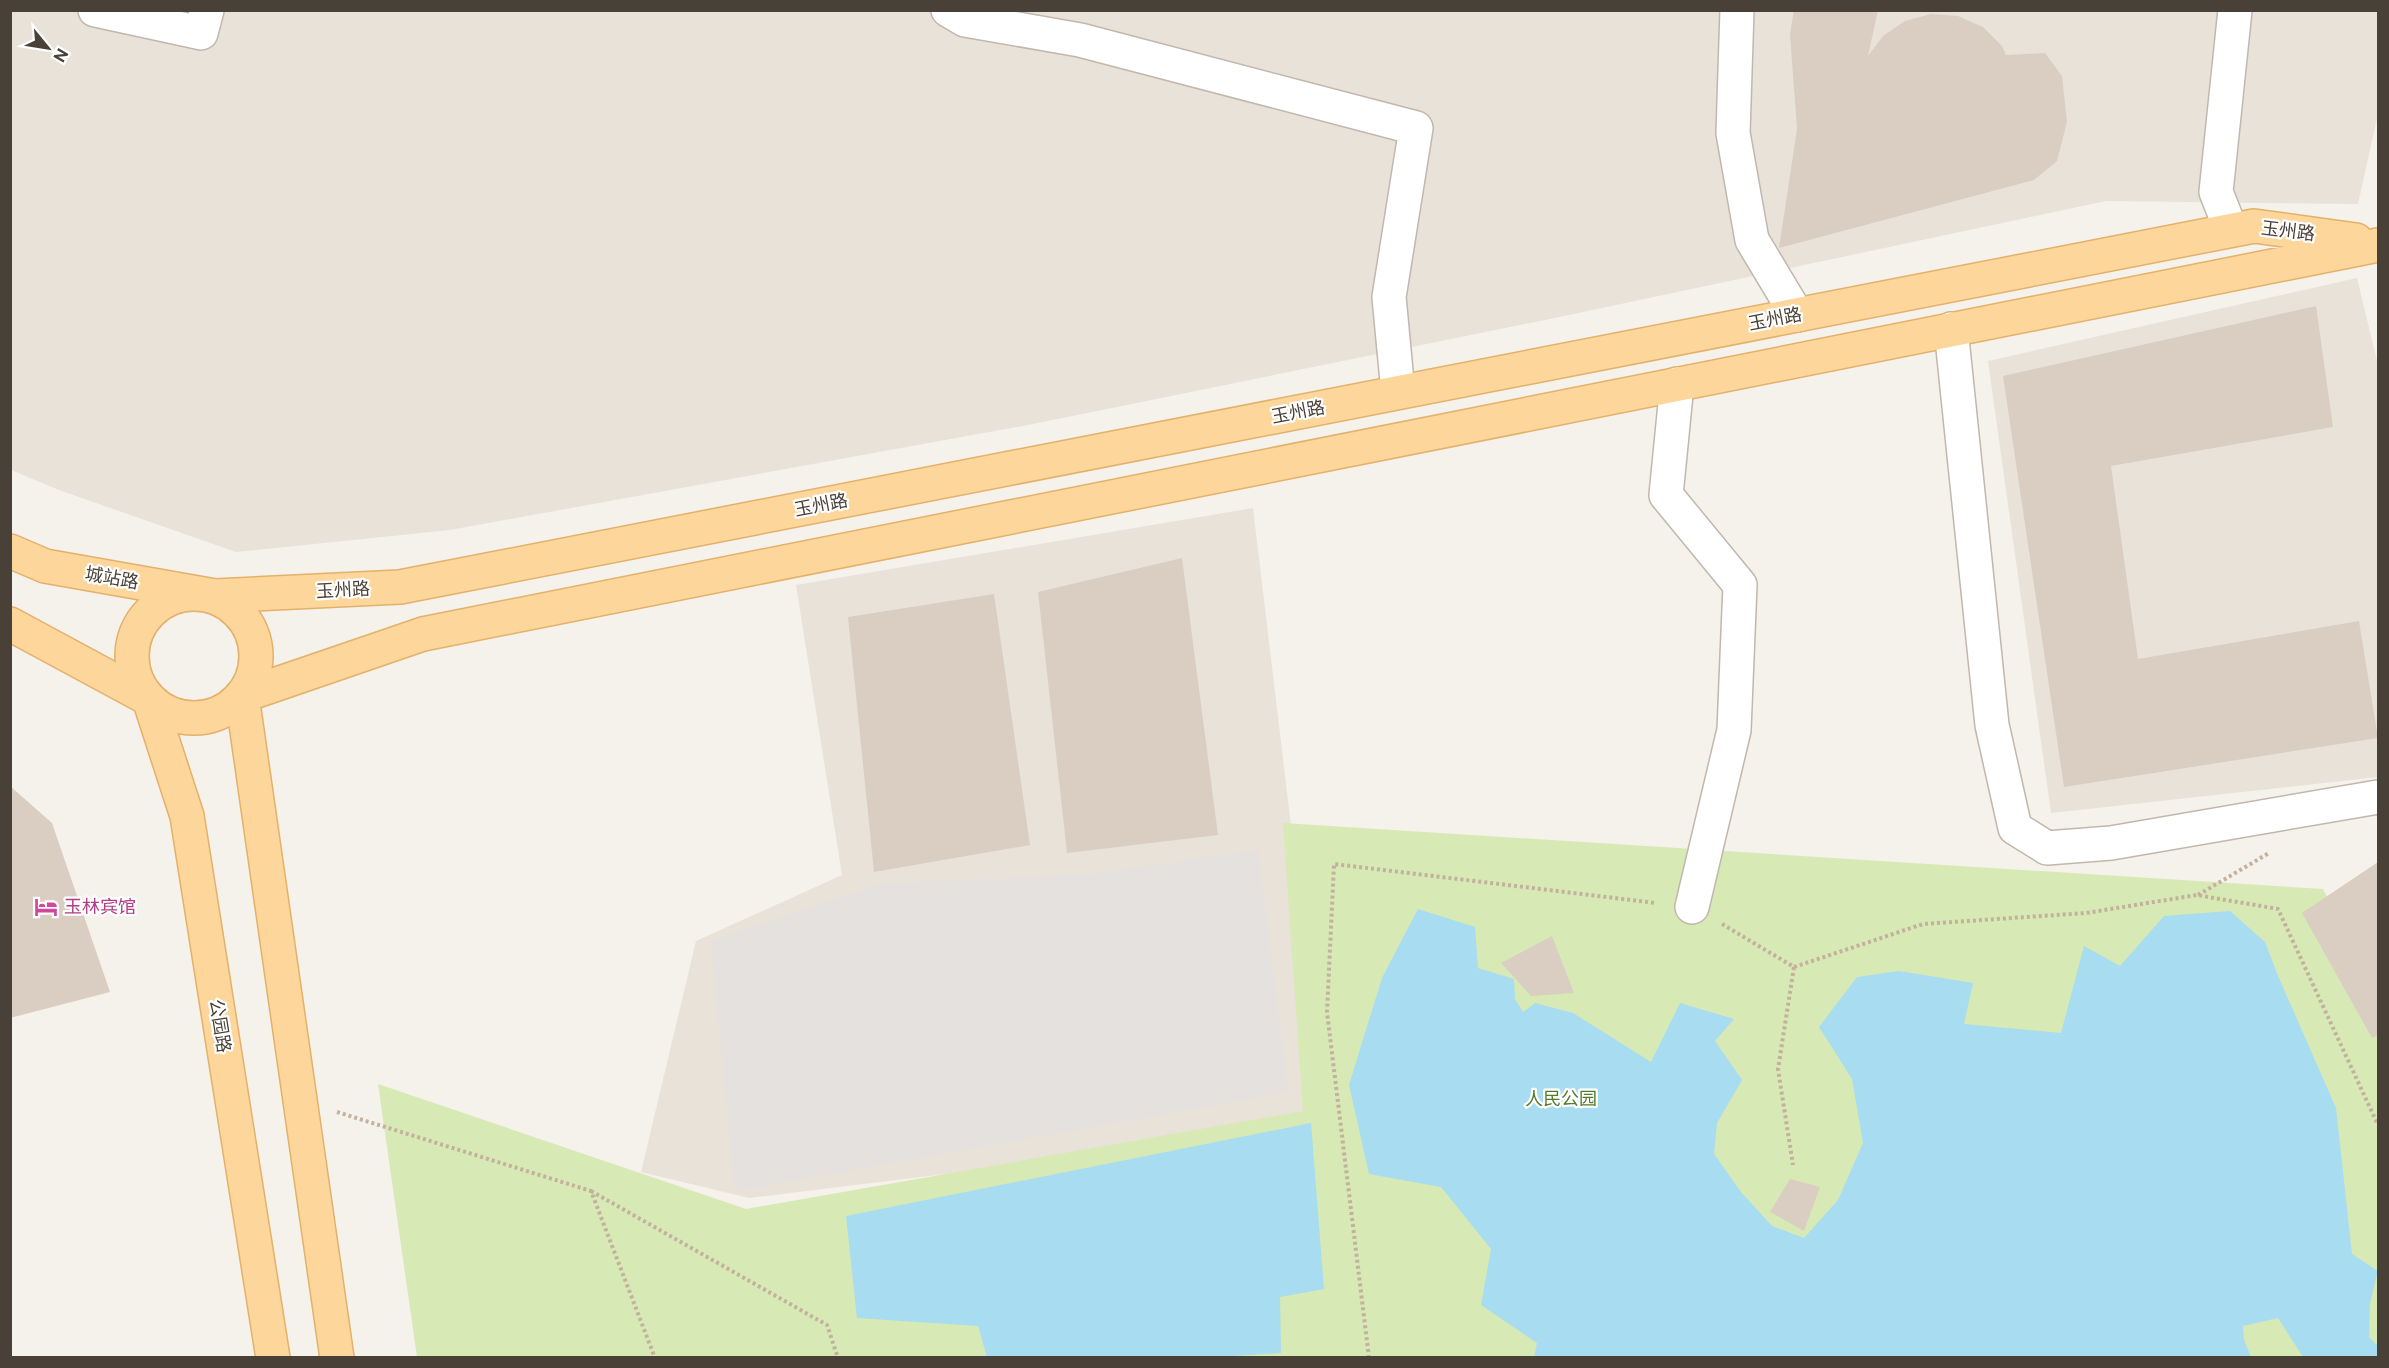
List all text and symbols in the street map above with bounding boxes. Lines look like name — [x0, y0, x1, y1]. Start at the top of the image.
north arrow — [18, 18, 78, 78]
text: N — [49, 45, 72, 65]
street label: 玉州路 — [2260, 217, 2316, 244]
street label: 玉州路 — [1746, 303, 1803, 334]
street label: 玉州路 — [1269, 396, 1326, 427]
street label: 玉州路 — [792, 489, 849, 520]
street label: 城站路 — [84, 562, 140, 593]
street label: 玉州路 — [315, 578, 370, 601]
hotel icon: 玉林宾馆 — [33, 894, 59, 920]
place label: 玉林宾馆 — [64, 896, 136, 917]
street label: 公园路 — [206, 998, 235, 1054]
park label: 人民公园 — [1525, 1088, 1597, 1109]

